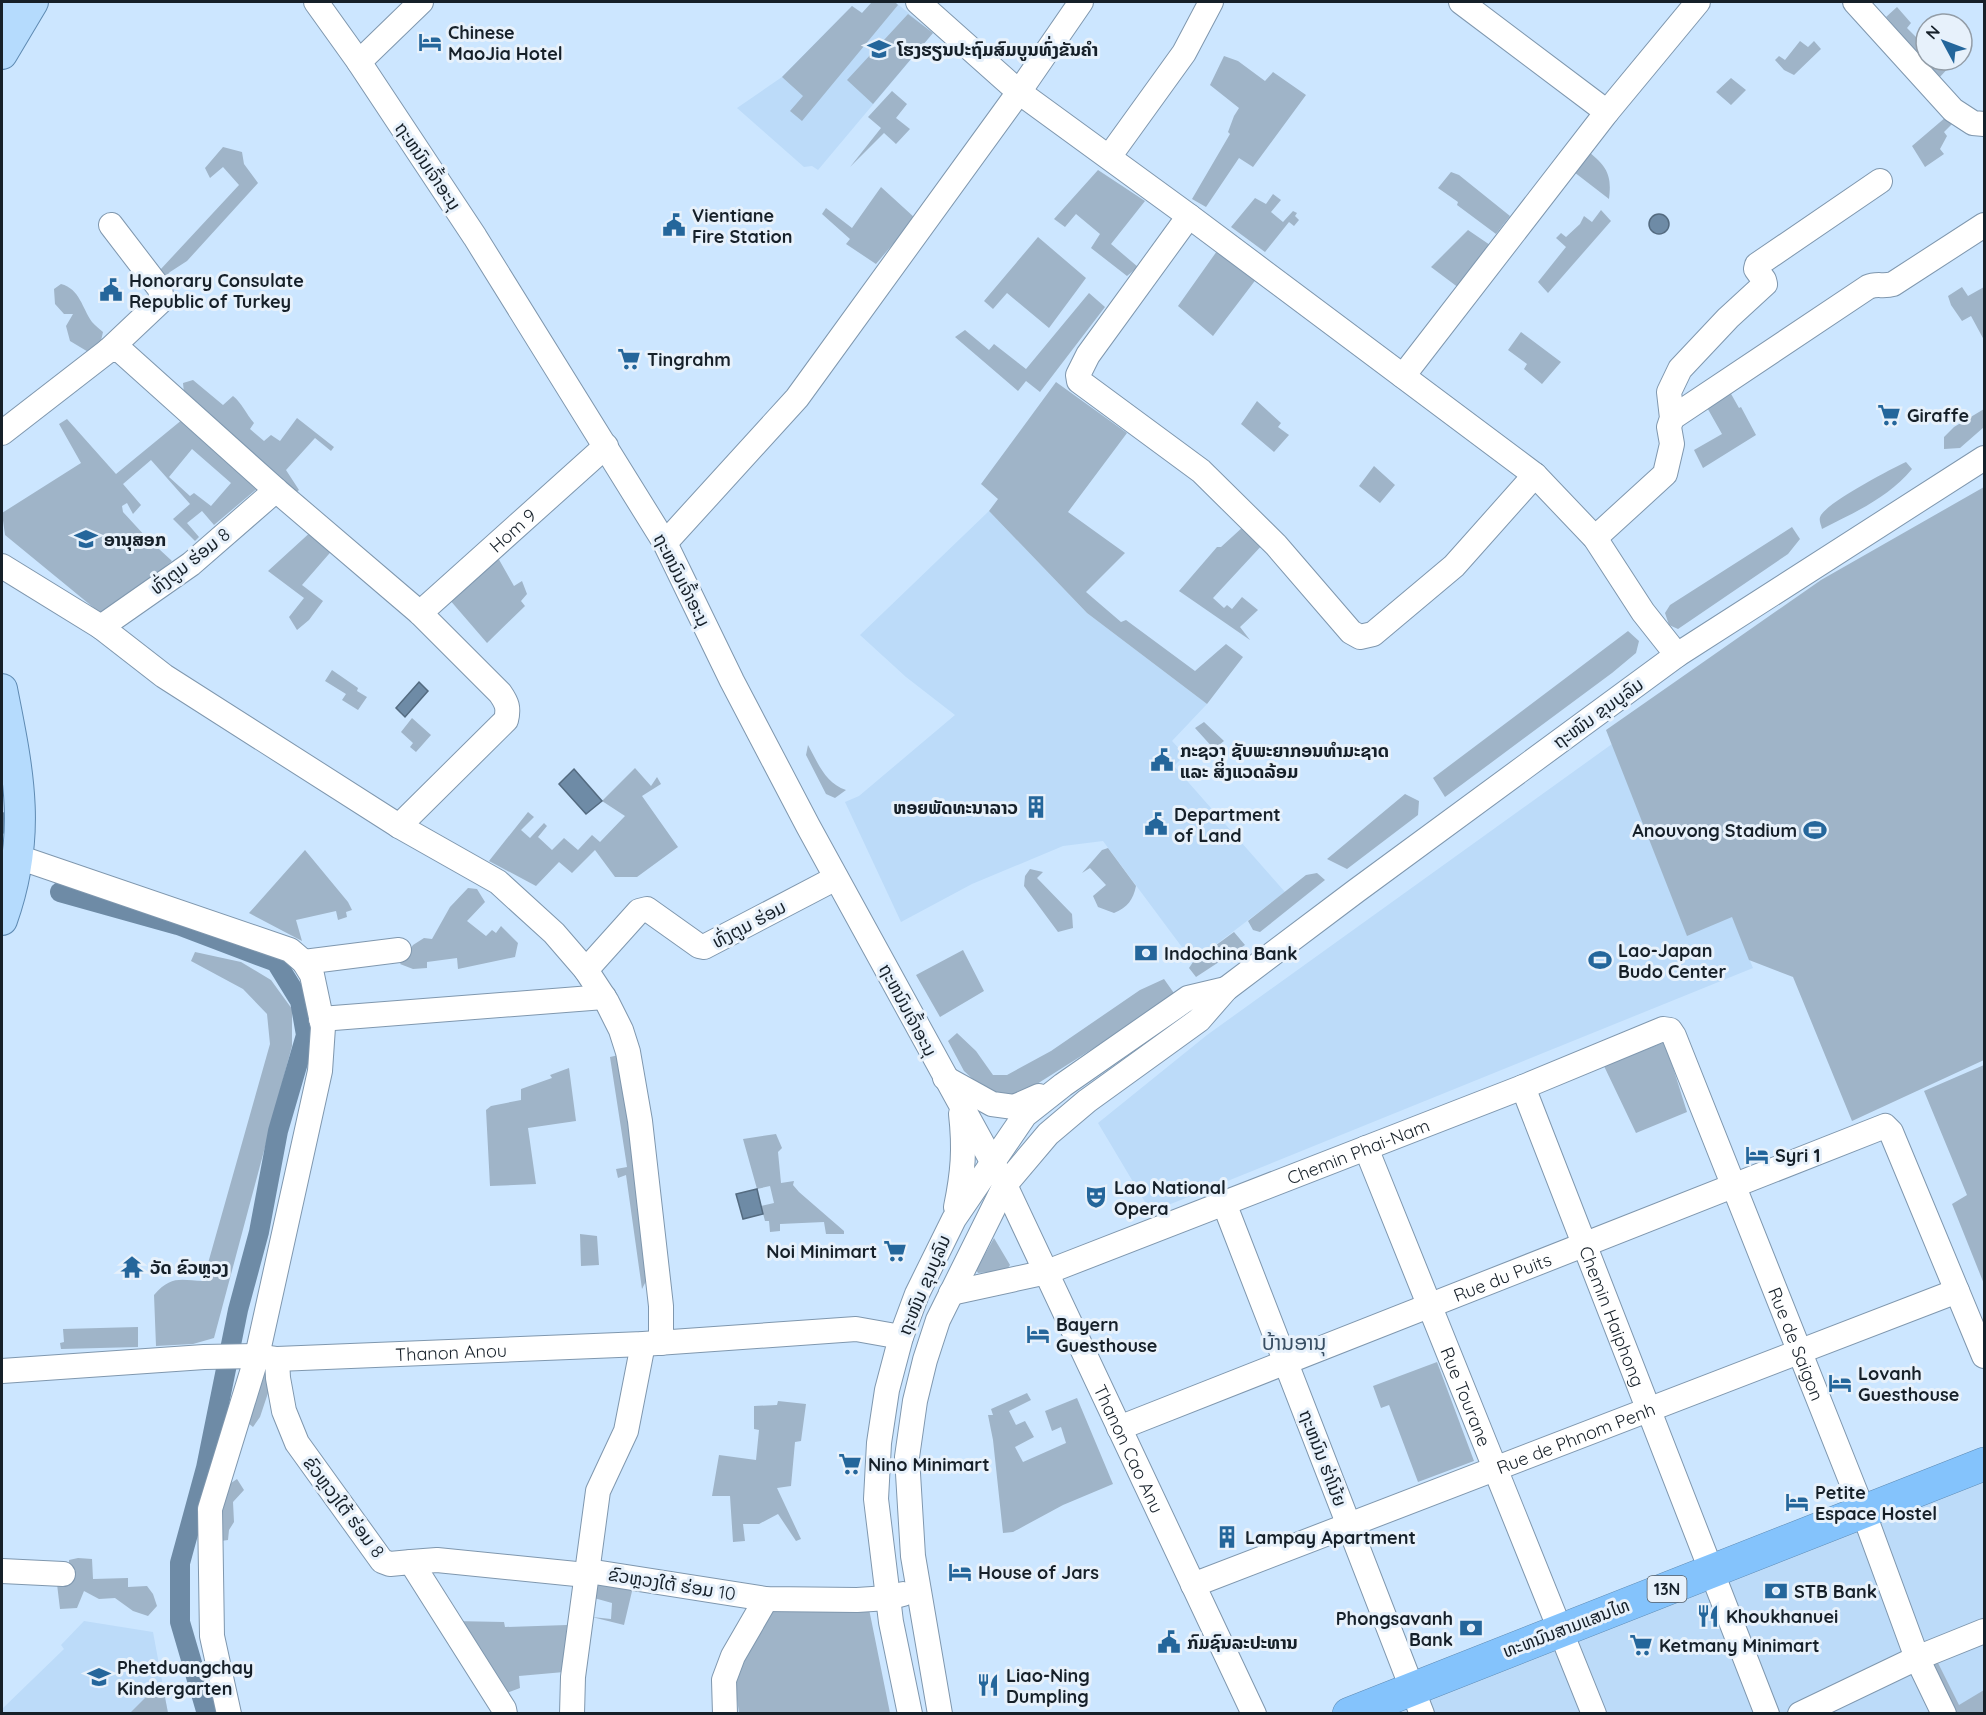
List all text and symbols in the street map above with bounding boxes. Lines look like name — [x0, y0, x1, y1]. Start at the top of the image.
north arrow — [1914, 12, 1974, 72]
place label: Chinese MaoJia Hotel — [448, 21, 563, 65]
text: N — [1921, 21, 1944, 43]
hotel icon: Chinese MaoJia Hotel — [417, 29, 443, 55]
school or university icon: ໂຮງຮຽນປະຖົມສົມບູນທົ່ງຂັນຄຳ — [866, 36, 892, 62]
place label: ໂຮງຮຽນປະຖົມສົມບູນທົ່ງຂັນຄຳ — [896, 36, 1098, 61]
street label: ຖະຫນົນເຈົ້າອະນຸ — [390, 117, 467, 215]
place label: Vientiane Fire Station — [692, 204, 792, 248]
public building icon: Vientiane Fire Station — [661, 212, 687, 238]
place label: Honorary Consulate Republic of Turkey — [129, 269, 304, 313]
public building icon: Honorary Consulate Republic of Turkey — [98, 277, 124, 303]
supermarket icon: Tingrahm — [616, 346, 642, 372]
place label: Tingrahm — [647, 348, 731, 371]
supermarket icon: Giraffe — [1876, 402, 1902, 428]
place label: Giraffe — [1907, 404, 1969, 427]
street label: Hom 9 — [484, 503, 540, 557]
street label: ທົ່ງຕູມ ຮ່ອມ 8 — [145, 522, 235, 600]
school or university icon: ອານຸສອກ — [73, 526, 99, 552]
place label: ອານຸສອກ — [104, 528, 166, 551]
street label: ຖະຫນົນເຈົ້າອະນຸ — [649, 529, 716, 631]
street label: ຖະໜົນ ຂຸນບູລົມ — [1548, 672, 1649, 754]
place label: ກະຊວງ ຊັບພະຍາກອນທຳມະຊາດ ແລະ ສິ່ງແວດລ້ອມ — [1180, 739, 1389, 783]
public building icon: ກະຊວງ ຊັບພະຍາກອນທຳມະຊາດ ແລະ ສິ່ງແວດລ້ອມ — [1149, 747, 1175, 773]
building icon: ຫອຍພັດທະນາລາວ — [1023, 794, 1049, 820]
place label: ຫອຍພັດທະນາລາວ — [893, 796, 1018, 819]
place label: Department of Land — [1174, 803, 1281, 847]
public building icon: Department of Land — [1143, 811, 1169, 837]
sports icon: Anouvong Stadium — [1802, 817, 1828, 843]
place label: Anouvong Stadium — [1632, 819, 1797, 842]
street label: ທົ່ງຕູມ ຮ່ອມ — [708, 894, 790, 954]
place label: Lao-Japan Budo Center — [1618, 939, 1726, 983]
bank icon: Indochina Bank — [1133, 940, 1159, 966]
place label: Indochina Bank — [1164, 942, 1298, 965]
sports icon: Lao-Japan Budo Center — [1587, 947, 1613, 973]
street label: ຖະຫນົນເຈົ້າອະນຸ — [874, 959, 943, 1060]
street label: Chemin Phai-Nam — [1284, 1113, 1433, 1189]
hotel icon: Syri 1 — [1744, 1142, 1770, 1168]
place label: Syri 1 — [1775, 1144, 1820, 1167]
place label: Lao National Opera — [1114, 1176, 1226, 1220]
theatre icon: Lao National Opera — [1083, 1184, 1109, 1210]
street label: ຖະໜົນ ຂຸນບູລົມ — [893, 1231, 956, 1339]
supermarket icon: Noi Minimart — [882, 1238, 908, 1264]
place label: Noi Minimart — [766, 1240, 877, 1263]
street label: Chemin Haiphong — [1574, 1243, 1650, 1390]
street label: Rue du Puits — [1450, 1247, 1555, 1307]
temple icon: ວັດ ຂົວຫຼວງ — [119, 1254, 145, 1280]
place label: ວັດ ຂົວຫຼວງ — [150, 1256, 229, 1279]
street label: Rue de Saigon — [1764, 1284, 1829, 1404]
place label: Bayern Guesthouse — [1056, 1313, 1157, 1357]
hotel icon: Bayern Guesthouse — [1025, 1321, 1051, 1347]
district label: ບ້ານອານຸ — [1262, 1329, 1326, 1357]
street label: Thanon Anou — [395, 1338, 507, 1366]
street label: Rue Tourane — [1436, 1343, 1496, 1450]
place label: Lovanh Guesthouse — [1858, 1362, 1959, 1406]
hotel icon: Lovanh Guesthouse — [1827, 1370, 1853, 1396]
street label: Thanon Cao Anu — [1089, 1381, 1169, 1517]
street label: Rue de Phnom Penh — [1493, 1397, 1658, 1479]
street label: ຖະຫນົນ ຮ່າໂນ້ຍ — [1294, 1406, 1352, 1510]
supermarket icon: Nino Minimart — [837, 1451, 863, 1477]
street label: ຂົວຫຼວງໃຕ້ ຮ່ອມ 8 — [298, 1452, 390, 1562]
place label: Nino Minimart — [868, 1453, 990, 1476]
place label: Petite Espace Hostel — [1815, 1481, 1937, 1525]
hotel icon: Petite Espace Hostel — [1784, 1489, 1810, 1515]
building icon: Lampay Apartment — [1214, 1524, 1240, 1550]
place label: Lampay Apartment — [1245, 1526, 1416, 1549]
hotel icon: House of Jars — [947, 1559, 973, 1585]
place label: House of Jars — [978, 1561, 1099, 1584]
street label: ຂົວຫຼວງໃຕ້ ຮ່ອມ 10 — [606, 1563, 738, 1605]
road number: 13N — [1648, 1576, 1686, 1602]
bank icon: STB Bank — [1763, 1578, 1789, 1604]
place label: STB Bank — [1794, 1580, 1877, 1603]
street label: ທະຫນົນສາມແສນໄທ — [1499, 1593, 1633, 1663]
restaurant icon: Khoukhanuei — [1695, 1603, 1721, 1629]
place label: Khoukhanuei — [1726, 1605, 1838, 1628]
place label: Phongsavanh Bank — [1336, 1607, 1453, 1651]
bank icon: Phongsavanh Bank — [1458, 1615, 1484, 1641]
public building icon: ກົມຊົນລະປະທານ — [1156, 1629, 1182, 1655]
place label: ກົມຊົນລະປະທານ — [1187, 1631, 1298, 1654]
supermarket icon: Ketmany Minimart — [1628, 1632, 1654, 1658]
place label: Ketmany Minimart — [1659, 1634, 1820, 1657]
place label: Phetduangchay Kindergarten — [117, 1656, 253, 1700]
school or university icon: Phetduangchay Kindergarten — [86, 1664, 112, 1690]
place label: Liao-Ning Dumpling — [1006, 1664, 1090, 1708]
restaurant icon: Liao-Ning Dumpling — [975, 1672, 1001, 1698]

